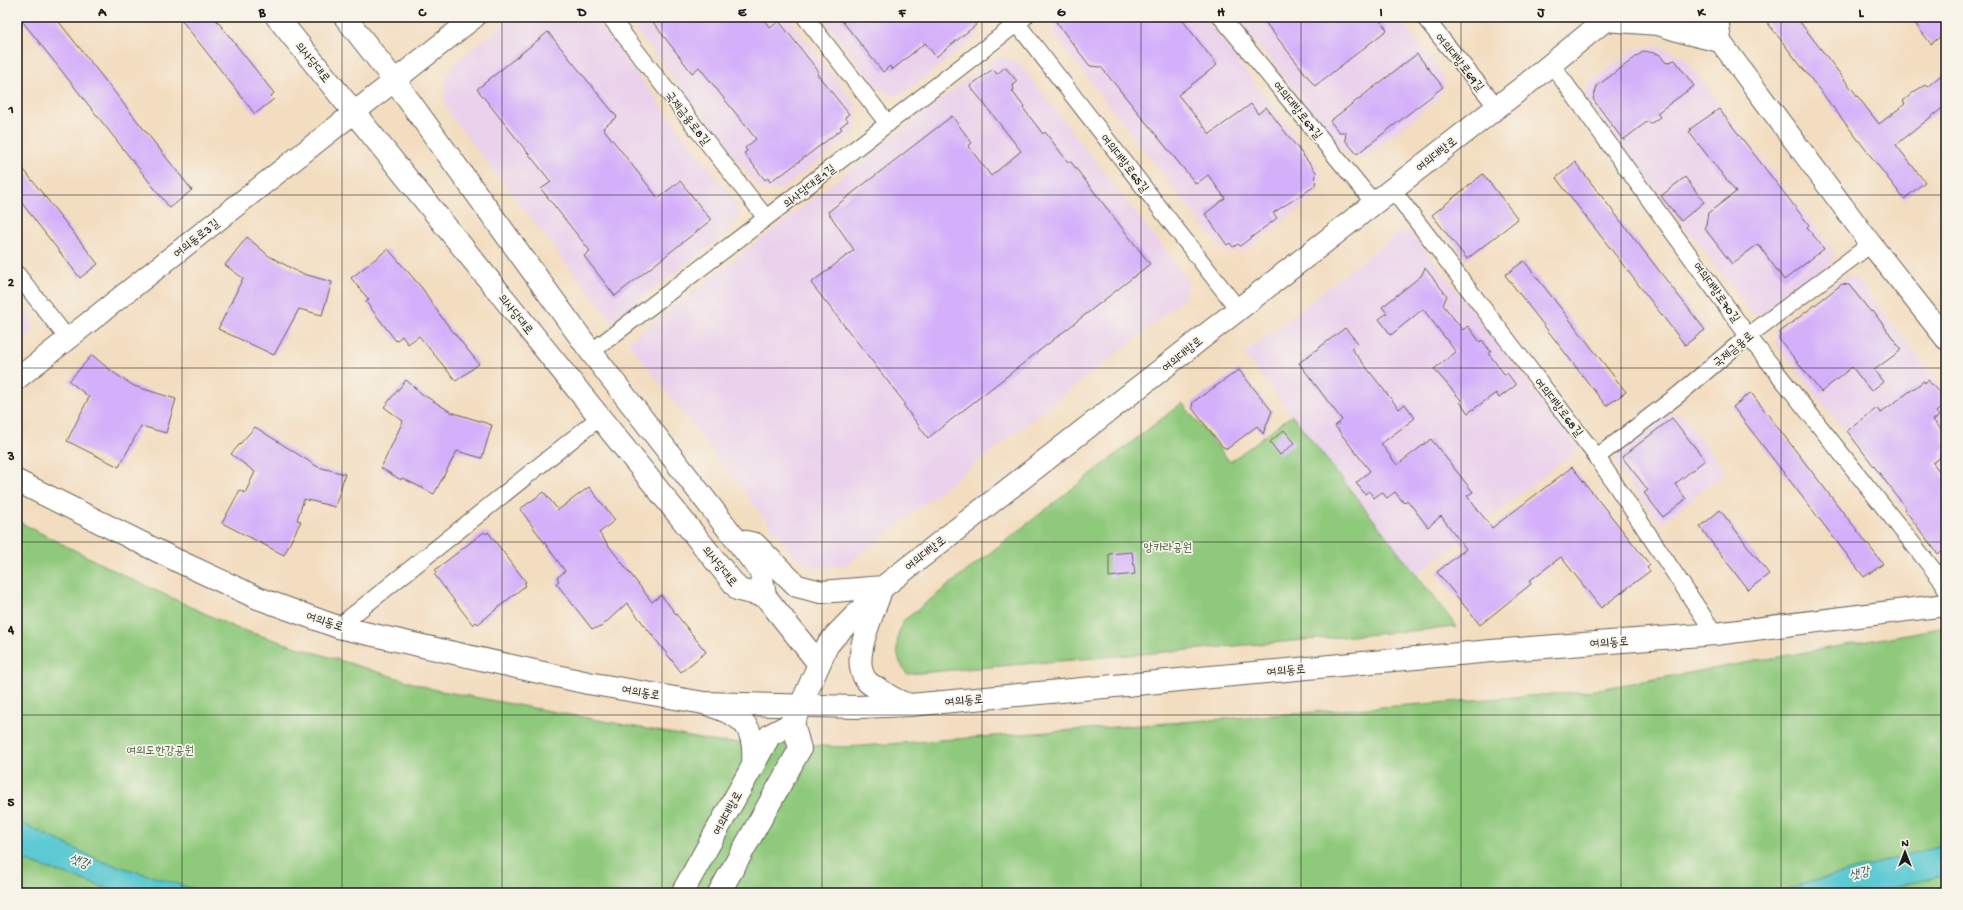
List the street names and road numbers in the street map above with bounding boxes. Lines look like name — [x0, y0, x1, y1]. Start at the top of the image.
street label: 여의대방로69길 — [1431, 32, 1486, 95]
street label: 의사당대로 — [291, 40, 332, 86]
street label: 여의대방로67길 — [1269, 80, 1324, 143]
street label: 국제금융로8길 — [661, 90, 712, 149]
street label: 여의대방로65길 — [1096, 132, 1151, 197]
street label: 여의대방로 — [1414, 135, 1461, 176]
street label: 의사당대로1길 — [781, 163, 840, 212]
street label: 여의동로3길 — [171, 217, 223, 262]
street label: 여의대방로70길 — [1689, 260, 1742, 326]
street label: 의사당대로 — [494, 292, 535, 338]
street label: 국제금융로 — [1711, 330, 1757, 371]
street label: 여의대방로 — [1160, 335, 1206, 376]
street label: 여의대방로68길 — [1530, 376, 1585, 441]
street label: 여의대방로 — [903, 534, 950, 575]
street label: 의사당대로 — [698, 544, 739, 590]
street label: 여의동로 — [304, 610, 345, 636]
street label: 여의동로 — [1589, 636, 1629, 652]
street label: 여의동로 — [1266, 663, 1306, 681]
street label: 여의동로 — [620, 684, 661, 704]
street label: 여의동로 — [944, 693, 984, 711]
street label: 여의대방로 — [711, 789, 747, 838]

